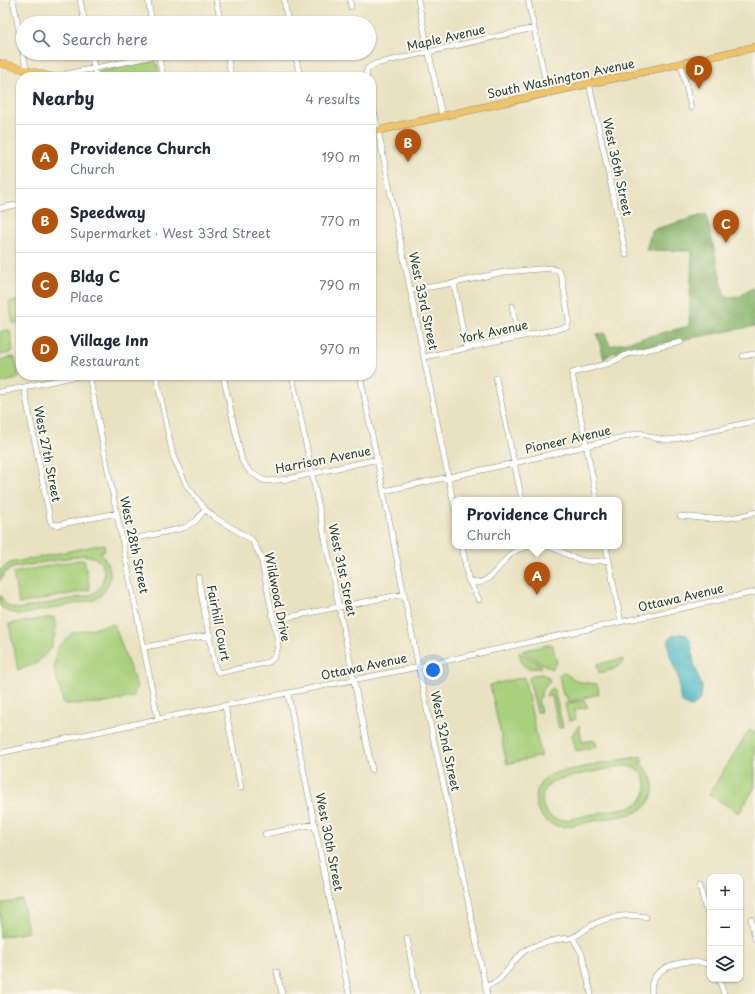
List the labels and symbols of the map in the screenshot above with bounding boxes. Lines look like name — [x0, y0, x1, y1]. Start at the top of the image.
street label: Maple Avenue — [405, 19, 487, 55]
street label: South Washington Avenue — [485, 54, 637, 102]
pin: D — [686, 56, 712, 89]
street label: West 36th Street — [599, 116, 637, 218]
pin: B — [395, 129, 421, 162]
pin: C — [713, 210, 739, 243]
street label: West 33rd Street — [405, 250, 443, 352]
street label: York Avenue — [458, 315, 530, 347]
street label: West 27th Street — [30, 404, 66, 503]
street label: Pioneer Avenue — [523, 420, 613, 458]
street label: Harrison Avenue — [273, 441, 373, 477]
street label: West 28th Street — [116, 494, 154, 595]
street label: West 31st Street — [324, 522, 362, 618]
street label: Wildwood Drive — [260, 551, 295, 643]
pin: A — [524, 562, 550, 595]
street label: Ottawa Avenue — [636, 578, 726, 616]
street label: Fairhill Court — [203, 583, 235, 662]
street label: Ottawa Avenue — [319, 648, 409, 684]
your location — [423, 660, 443, 680]
street label: West 32nd Street — [427, 689, 465, 793]
street label: West 30th Street — [312, 791, 348, 893]

